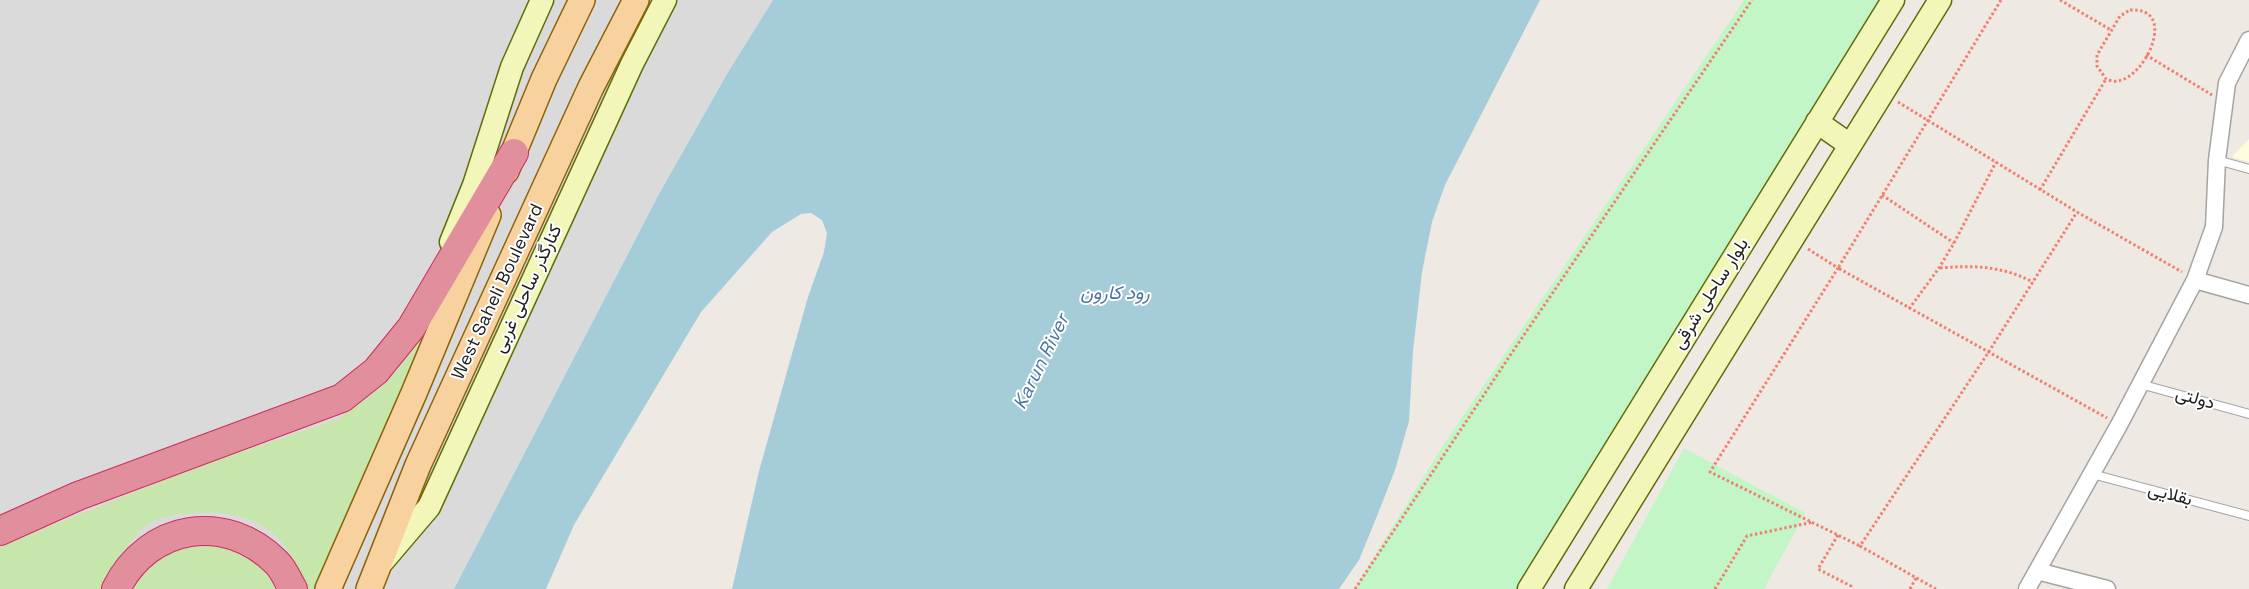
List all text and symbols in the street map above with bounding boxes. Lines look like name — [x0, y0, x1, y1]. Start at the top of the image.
street label: West Saheli Boulevard — [448, 201, 548, 383]
street label: کنارگذر ساحلی غربی — [489, 221, 567, 357]
street label: بلوار ساحلی شرقی — [1668, 235, 1754, 353]
water label: رود کارون — [1080, 283, 1150, 305]
water label: Karun River — [1009, 311, 1075, 413]
street label: دولتی — [2173, 383, 2217, 415]
street label: بقلایی — [2146, 479, 2194, 511]

